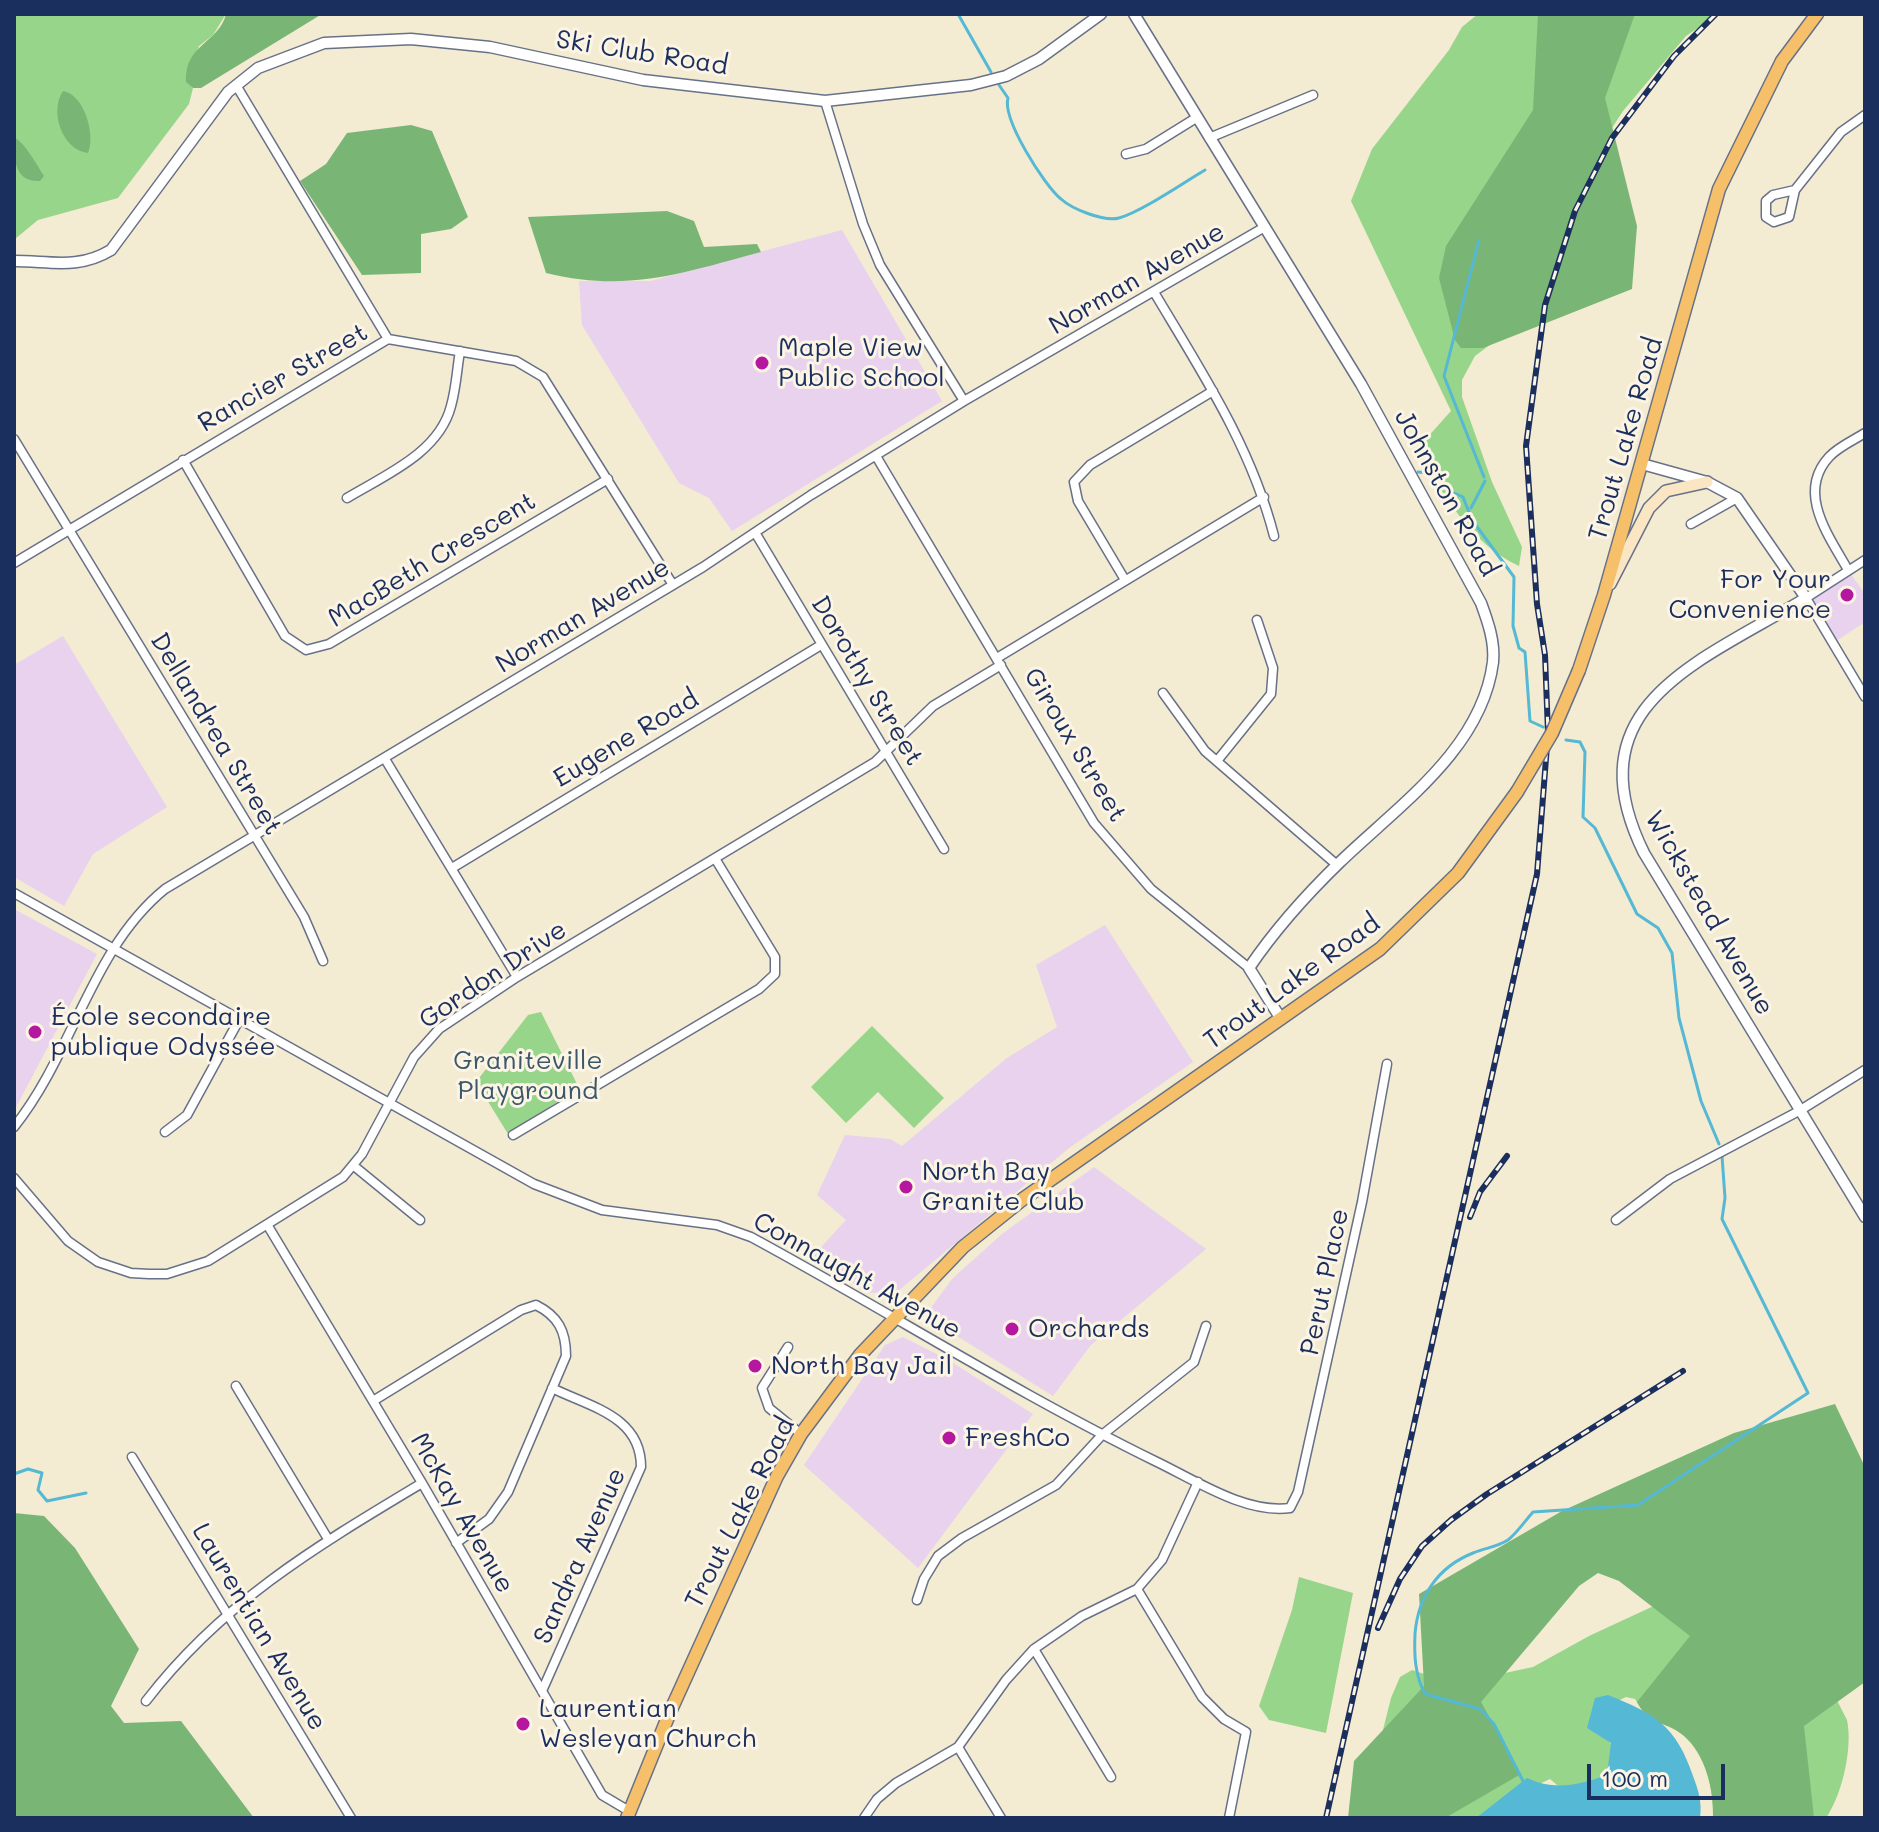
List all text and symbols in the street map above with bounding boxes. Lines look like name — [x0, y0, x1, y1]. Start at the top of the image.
street label: Ski Club Road — [554, 24, 730, 82]
street label: Norman Avenue — [1044, 216, 1230, 342]
street label: Rancier Street — [193, 317, 373, 439]
place label: Maple View Public School — [778, 332, 945, 394]
street label: Trout Lake Road — [1582, 334, 1670, 544]
marker: Maple View Public School — [753, 354, 771, 372]
street label: Johnston Road — [1387, 404, 1505, 582]
street label: MacBeth Crescent — [323, 486, 541, 634]
street label: Norman Avenue — [490, 552, 676, 680]
place label: For Your Convenience — [1669, 564, 1831, 626]
marker: For Your Convenience — [1838, 586, 1856, 604]
street label: Dorothy Street — [804, 590, 930, 772]
street label: Dellandrea Street — [143, 627, 289, 841]
street label: Giroux Street — [1017, 662, 1133, 828]
street label: Eugene Road — [548, 683, 704, 795]
street label: Wickstead Avenue — [1638, 805, 1780, 1021]
street label: Trout Lake Road — [1198, 908, 1386, 1056]
street label: Gordon Drive — [413, 914, 573, 1036]
place label: École secondaire publique Odyssée — [51, 1001, 276, 1062]
marker: École secondaire publique Odyssée — [26, 1023, 44, 1041]
park label: Graniteville Playground — [453, 1045, 603, 1106]
place label: North Bay Granite Club — [922, 1156, 1085, 1218]
marker: North Bay Granite Club — [897, 1178, 915, 1196]
street label: Connaught Avenue — [748, 1206, 966, 1346]
street label: Perut Place — [1294, 1206, 1356, 1358]
place label: Orchards — [1028, 1313, 1150, 1345]
marker: Orchards — [1003, 1320, 1021, 1338]
place label: North Bay Jail — [771, 1350, 952, 1382]
marker: North Bay Jail — [746, 1357, 764, 1375]
street label: Trout Lake Road — [678, 1412, 802, 1614]
place label: FreshCo — [965, 1422, 1070, 1454]
street label: McKay Avenue — [404, 1427, 520, 1599]
marker: FreshCo — [940, 1429, 958, 1447]
street label: Sandra Avenue — [527, 1463, 633, 1649]
street label: Laurentian Avenue — [185, 1518, 333, 1736]
place label: Laurentian Wesleyan Church — [539, 1693, 756, 1754]
marker: Laurentian Wesleyan Church — [514, 1715, 532, 1733]
scale bar — [1591, 1748, 1729, 1798]
text: 100 m — [1601, 1762, 1668, 1793]

